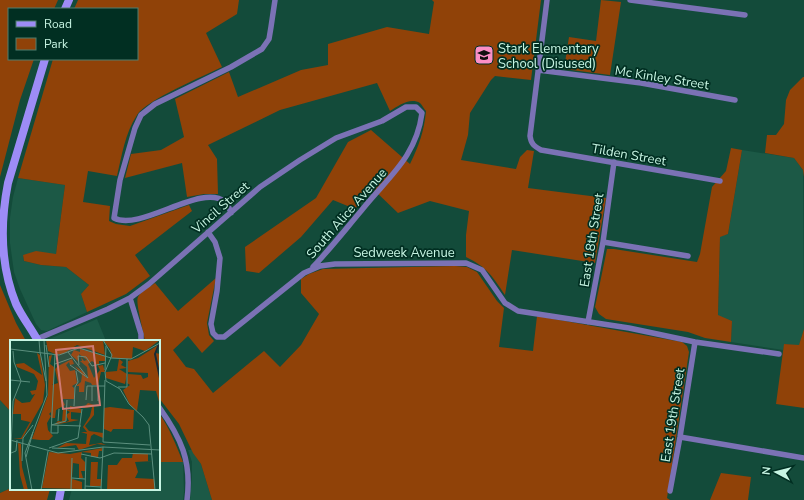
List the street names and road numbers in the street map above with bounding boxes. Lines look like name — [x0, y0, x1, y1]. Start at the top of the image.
street label: Mc Kinley Street — [613, 62, 711, 94]
street label: Tilden Street — [590, 140, 668, 170]
street label: South Alice Avenue — [302, 164, 391, 263]
street label: Vincil Street — [187, 177, 254, 239]
street label: East 18th Street — [576, 191, 608, 288]
street label: Sedweek Avenue — [353, 244, 455, 262]
street label: East 19th Street — [657, 366, 689, 463]

